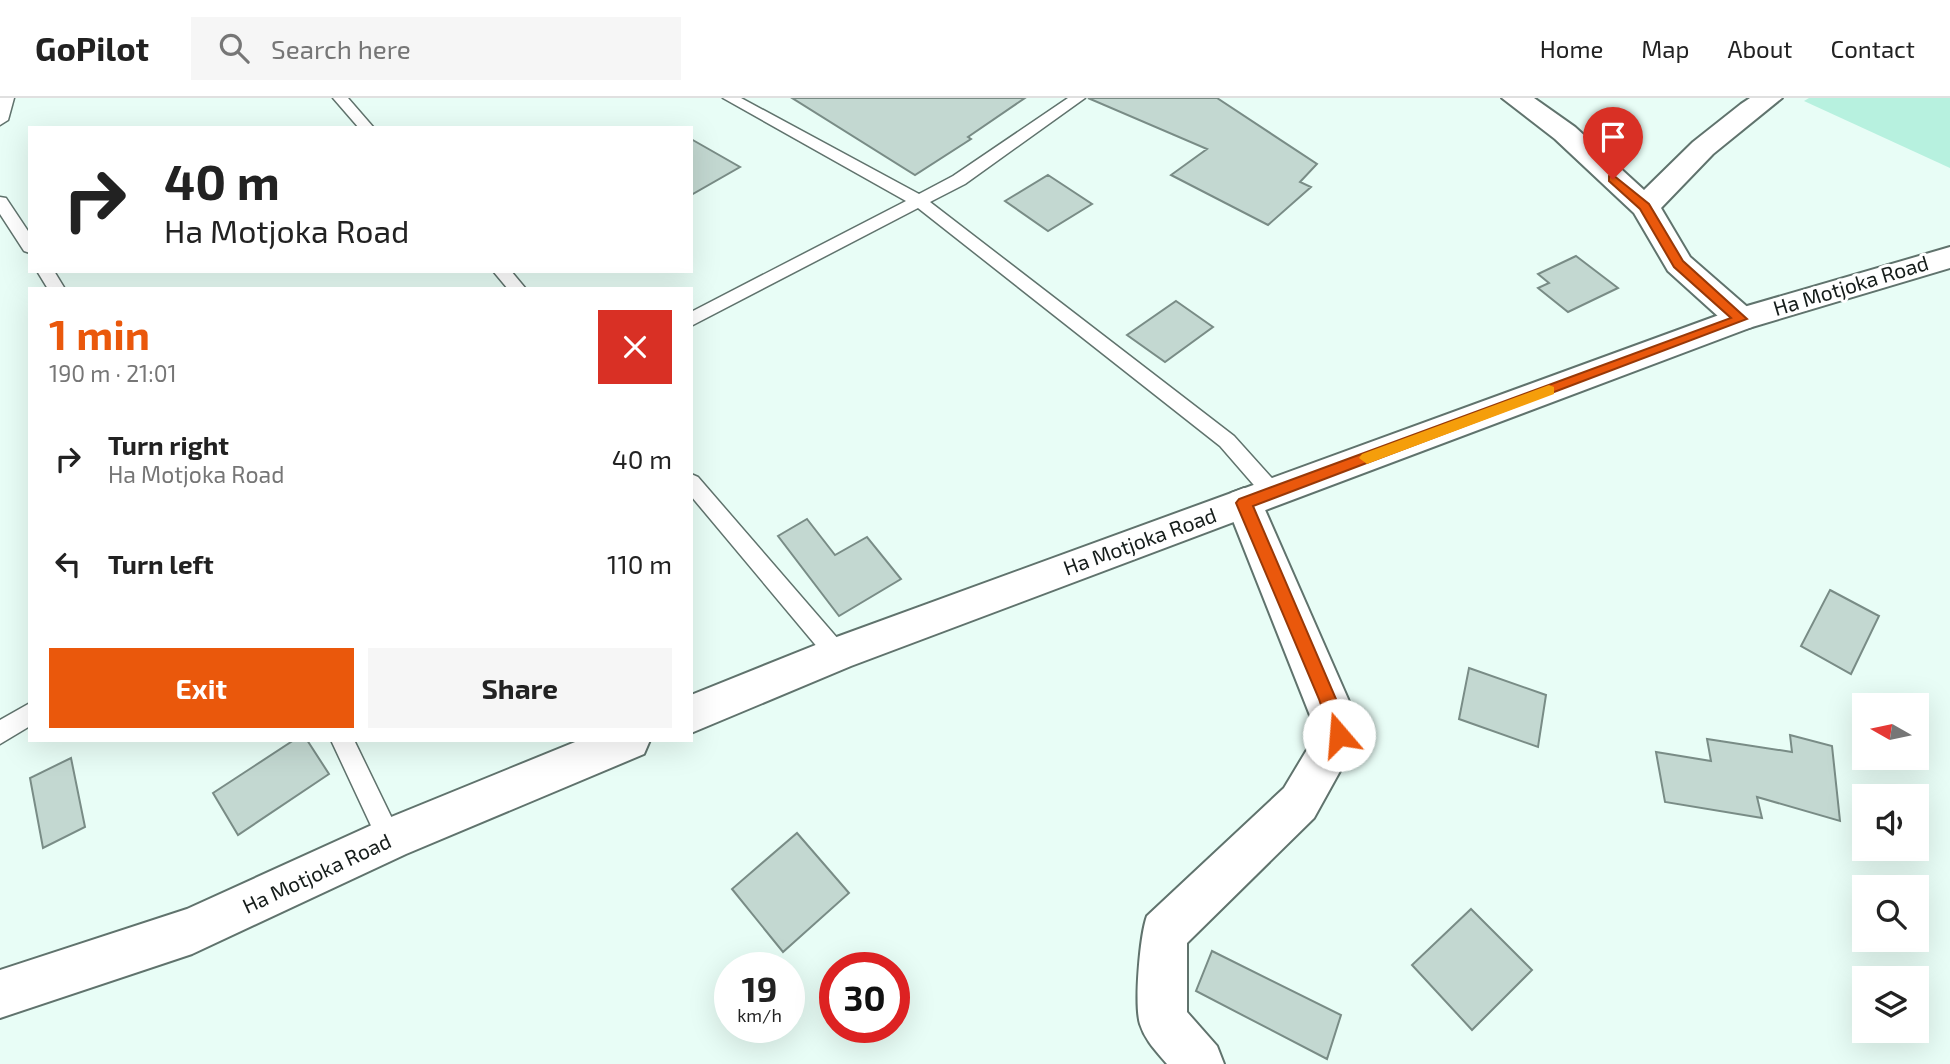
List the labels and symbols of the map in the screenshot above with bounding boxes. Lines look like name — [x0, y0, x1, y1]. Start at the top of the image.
pin — [1583, 107, 1643, 179]
street label: Ha Motjoka Road — [1770, 249, 1931, 321]
street label: Ha Motjoka Road — [1060, 501, 1220, 581]
north arrow — [1852, 693, 1928, 770]
position arrow — [1302, 698, 1376, 772]
street label: Ha Motjoka Road — [238, 827, 395, 919]
speed limit sign: 30 — [819, 952, 910, 1043]

